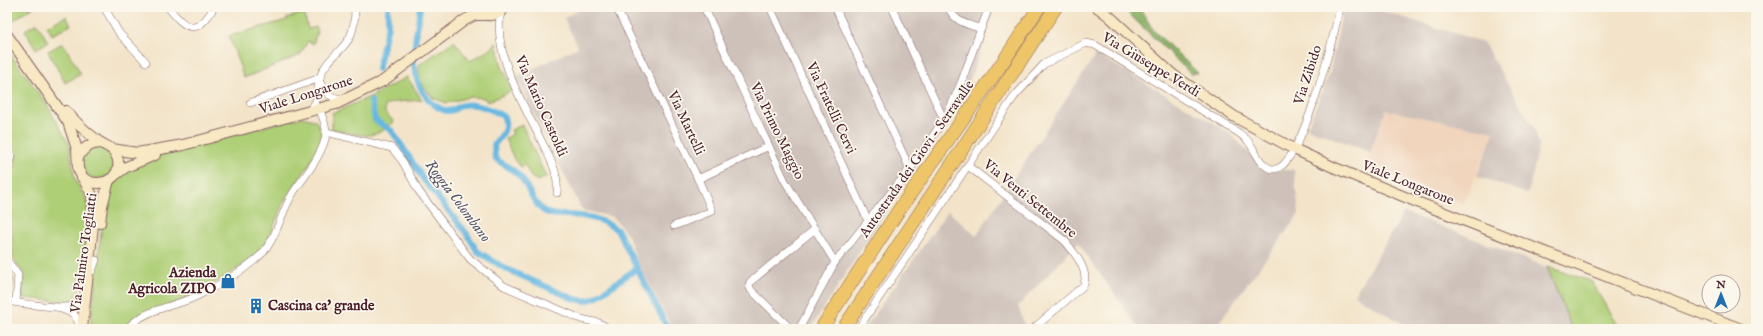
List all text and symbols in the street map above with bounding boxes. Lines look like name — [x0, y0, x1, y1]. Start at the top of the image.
street label: Via Giuseppe Verdi — [1098, 28, 1204, 101]
street label: Via Zibido — [1290, 42, 1326, 108]
street label: Via Mario Castoldi — [510, 52, 571, 160]
street label: Via Fratelli Cervi — [801, 58, 860, 157]
street label: Viale Longarone — [256, 71, 356, 119]
street label: Autostrada dei Giovi - Serravalle — [855, 76, 979, 242]
street label: Via Primo Maggio — [745, 79, 809, 183]
street label: Via Martelli — [663, 87, 709, 158]
street label: Via Venti Settembre — [979, 155, 1081, 243]
water label: Roggia Colombano — [420, 156, 495, 246]
street label: Viale Longarone — [1359, 156, 1457, 210]
street label: Via Palmiro Togliatti — [67, 191, 101, 315]
place label: Azienda Agricola ZIPO — [127, 264, 217, 298]
shop icon: Azienda Agricola ZIPO — [219, 272, 237, 290]
north arrow — [1701, 274, 1741, 314]
text: N — [1715, 278, 1726, 292]
building icon: Cascina ca' grande — [247, 297, 265, 315]
place label: Cascina ca' grande — [268, 297, 375, 315]

